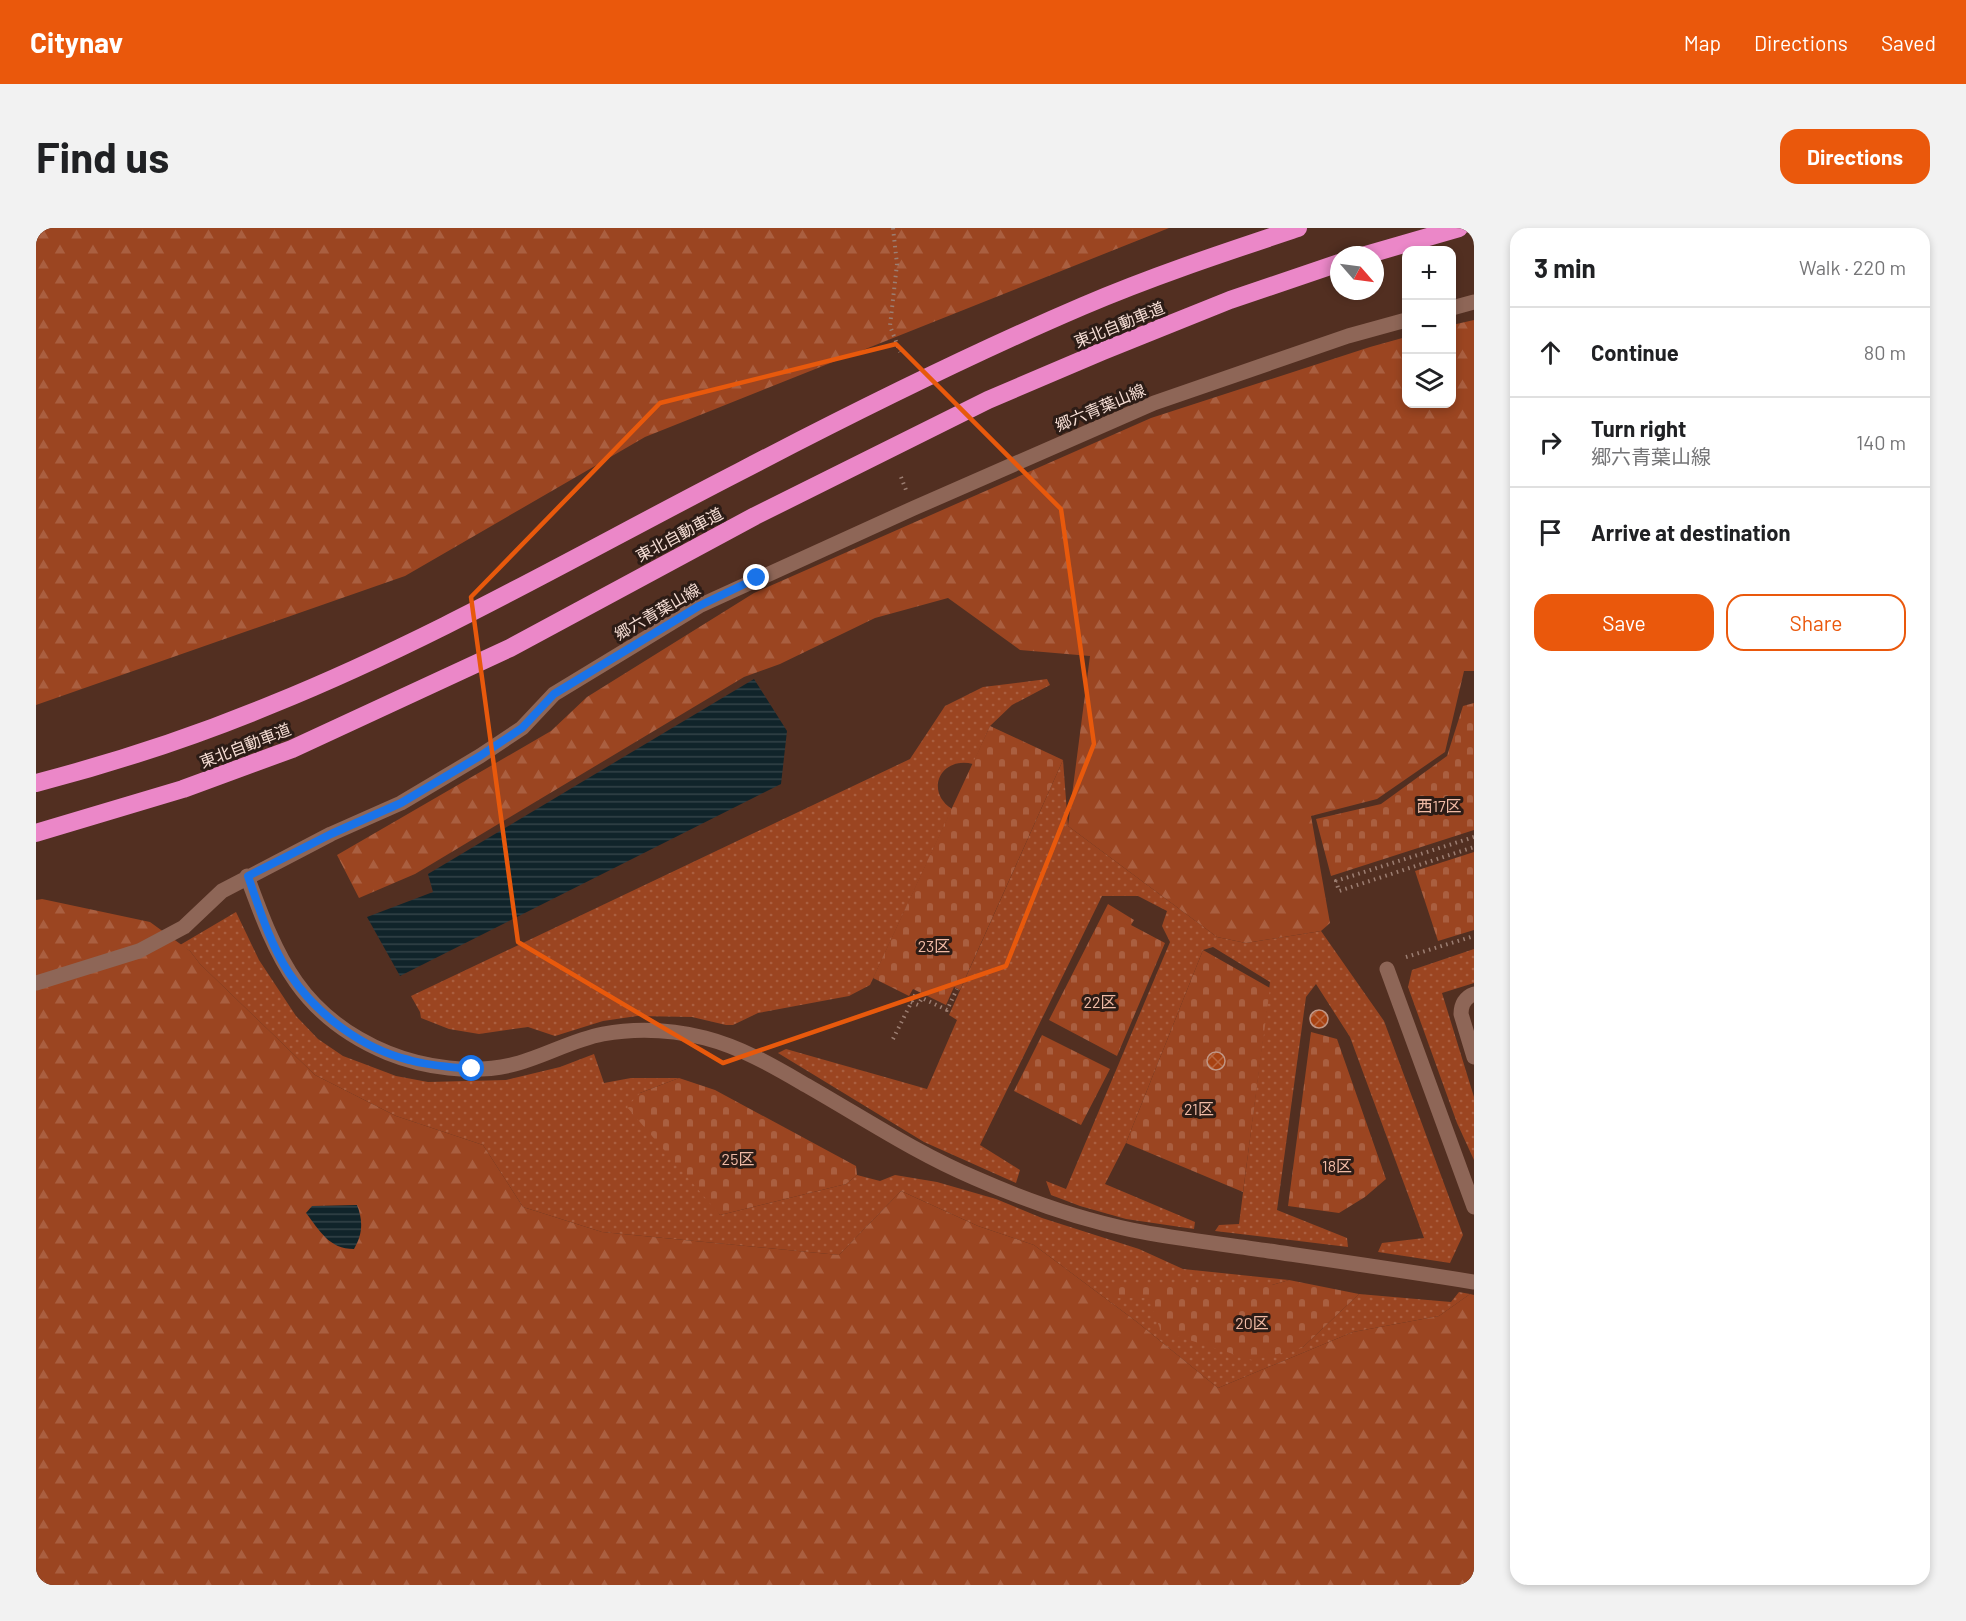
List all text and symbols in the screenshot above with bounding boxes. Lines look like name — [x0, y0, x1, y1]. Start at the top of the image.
text: Citynav — [30, 25, 123, 59]
text: Map — [1684, 30, 1721, 55]
text: Directions — [1754, 30, 1848, 55]
text: Saved — [1881, 30, 1936, 55]
button: Directions — [1780, 129, 1930, 184]
text: Find us — [36, 131, 169, 181]
north arrow — [1330, 246, 1384, 300]
map controls — [1402, 246, 1456, 408]
button: + — [1402, 246, 1456, 300]
text: 3 min — [1534, 252, 1596, 283]
text: Walk · 220 m — [1799, 255, 1906, 279]
street label: 東北自動車道 — [1071, 297, 1167, 351]
button: − — [1402, 300, 1456, 354]
icon: ahead — [1534, 336, 1567, 369]
text: Continue — [1591, 339, 1679, 365]
text: 80 m — [1864, 340, 1906, 364]
button: layers — [1402, 354, 1456, 408]
street label: 郷六青葉山線 — [1052, 379, 1148, 435]
text: Turn right — [1591, 415, 1686, 441]
icon: right — [1534, 426, 1567, 459]
text: 140 m — [1856, 430, 1906, 454]
text: 郷六青葉山線 — [1591, 444, 1711, 468]
street label: 東北自動車道 — [632, 503, 726, 565]
icon: arrive — [1534, 516, 1567, 549]
text: Arrive at destination — [1591, 519, 1790, 545]
route end — [743, 564, 769, 590]
street label: 郷六青葉山線 — [611, 579, 703, 643]
button: Save — [1534, 594, 1714, 651]
button: Share — [1726, 594, 1906, 651]
street label: 東北自動車道 — [197, 719, 293, 771]
park label: 西17区 — [1416, 796, 1462, 815]
park label: 23区 — [918, 936, 950, 955]
park label: 22区 — [1083, 992, 1117, 1011]
route start — [458, 1055, 484, 1081]
park label: 21区 — [1184, 1099, 1214, 1118]
park label: 25区 — [722, 1149, 754, 1168]
park label: 18区 — [1322, 1156, 1352, 1175]
park label: 20区 — [1235, 1313, 1269, 1332]

